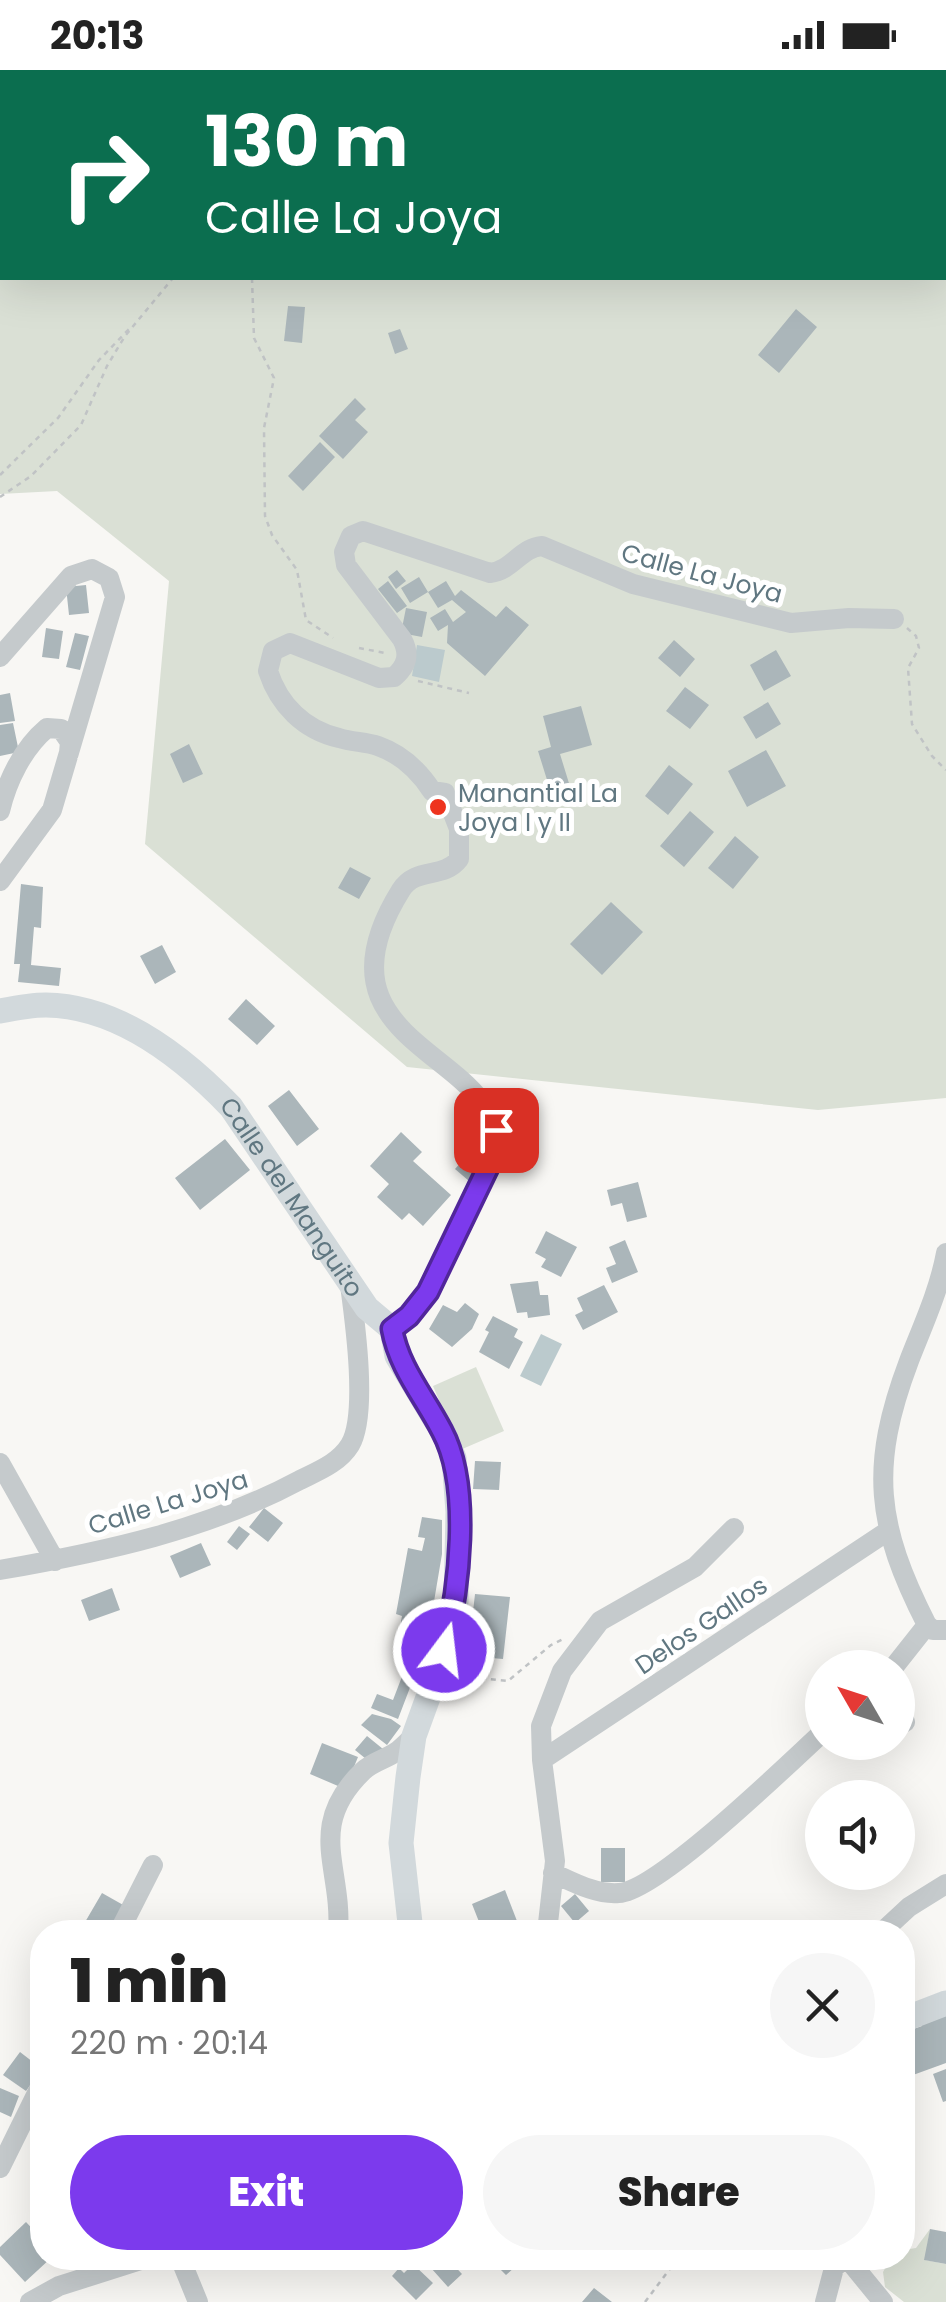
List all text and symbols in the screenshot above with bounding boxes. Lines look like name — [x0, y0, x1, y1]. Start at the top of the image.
text: 20:13 — [50, 9, 145, 62]
text: 130 m — [205, 92, 408, 191]
icon: right — [40, 110, 170, 240]
text: Calle La Joya — [205, 186, 503, 249]
street label: Calle La Joya — [618, 535, 786, 612]
place label: Manantial La Joya I y II — [458, 776, 618, 840]
marker: Manantial La Joya I y II — [427, 796, 449, 818]
pin — [454, 1088, 539, 1173]
street label: Calle del Manguito — [211, 1090, 372, 1304]
icon: arrive — [469, 1103, 524, 1158]
street label: Calle La Joya — [84, 1462, 252, 1543]
street label: Delos Gallos — [628, 1568, 774, 1683]
position arrow — [392, 1598, 496, 1702]
north arrow — [805, 1650, 915, 1760]
map controls — [805, 1650, 915, 1890]
button: sound — [805, 1780, 915, 1890]
text: 1 min — [70, 1939, 228, 2023]
button: close — [770, 1953, 875, 2058]
text: 220 m · 20:14 — [70, 2020, 268, 2065]
button: Exit — [70, 2135, 463, 2250]
button: Share — [483, 2135, 875, 2250]

